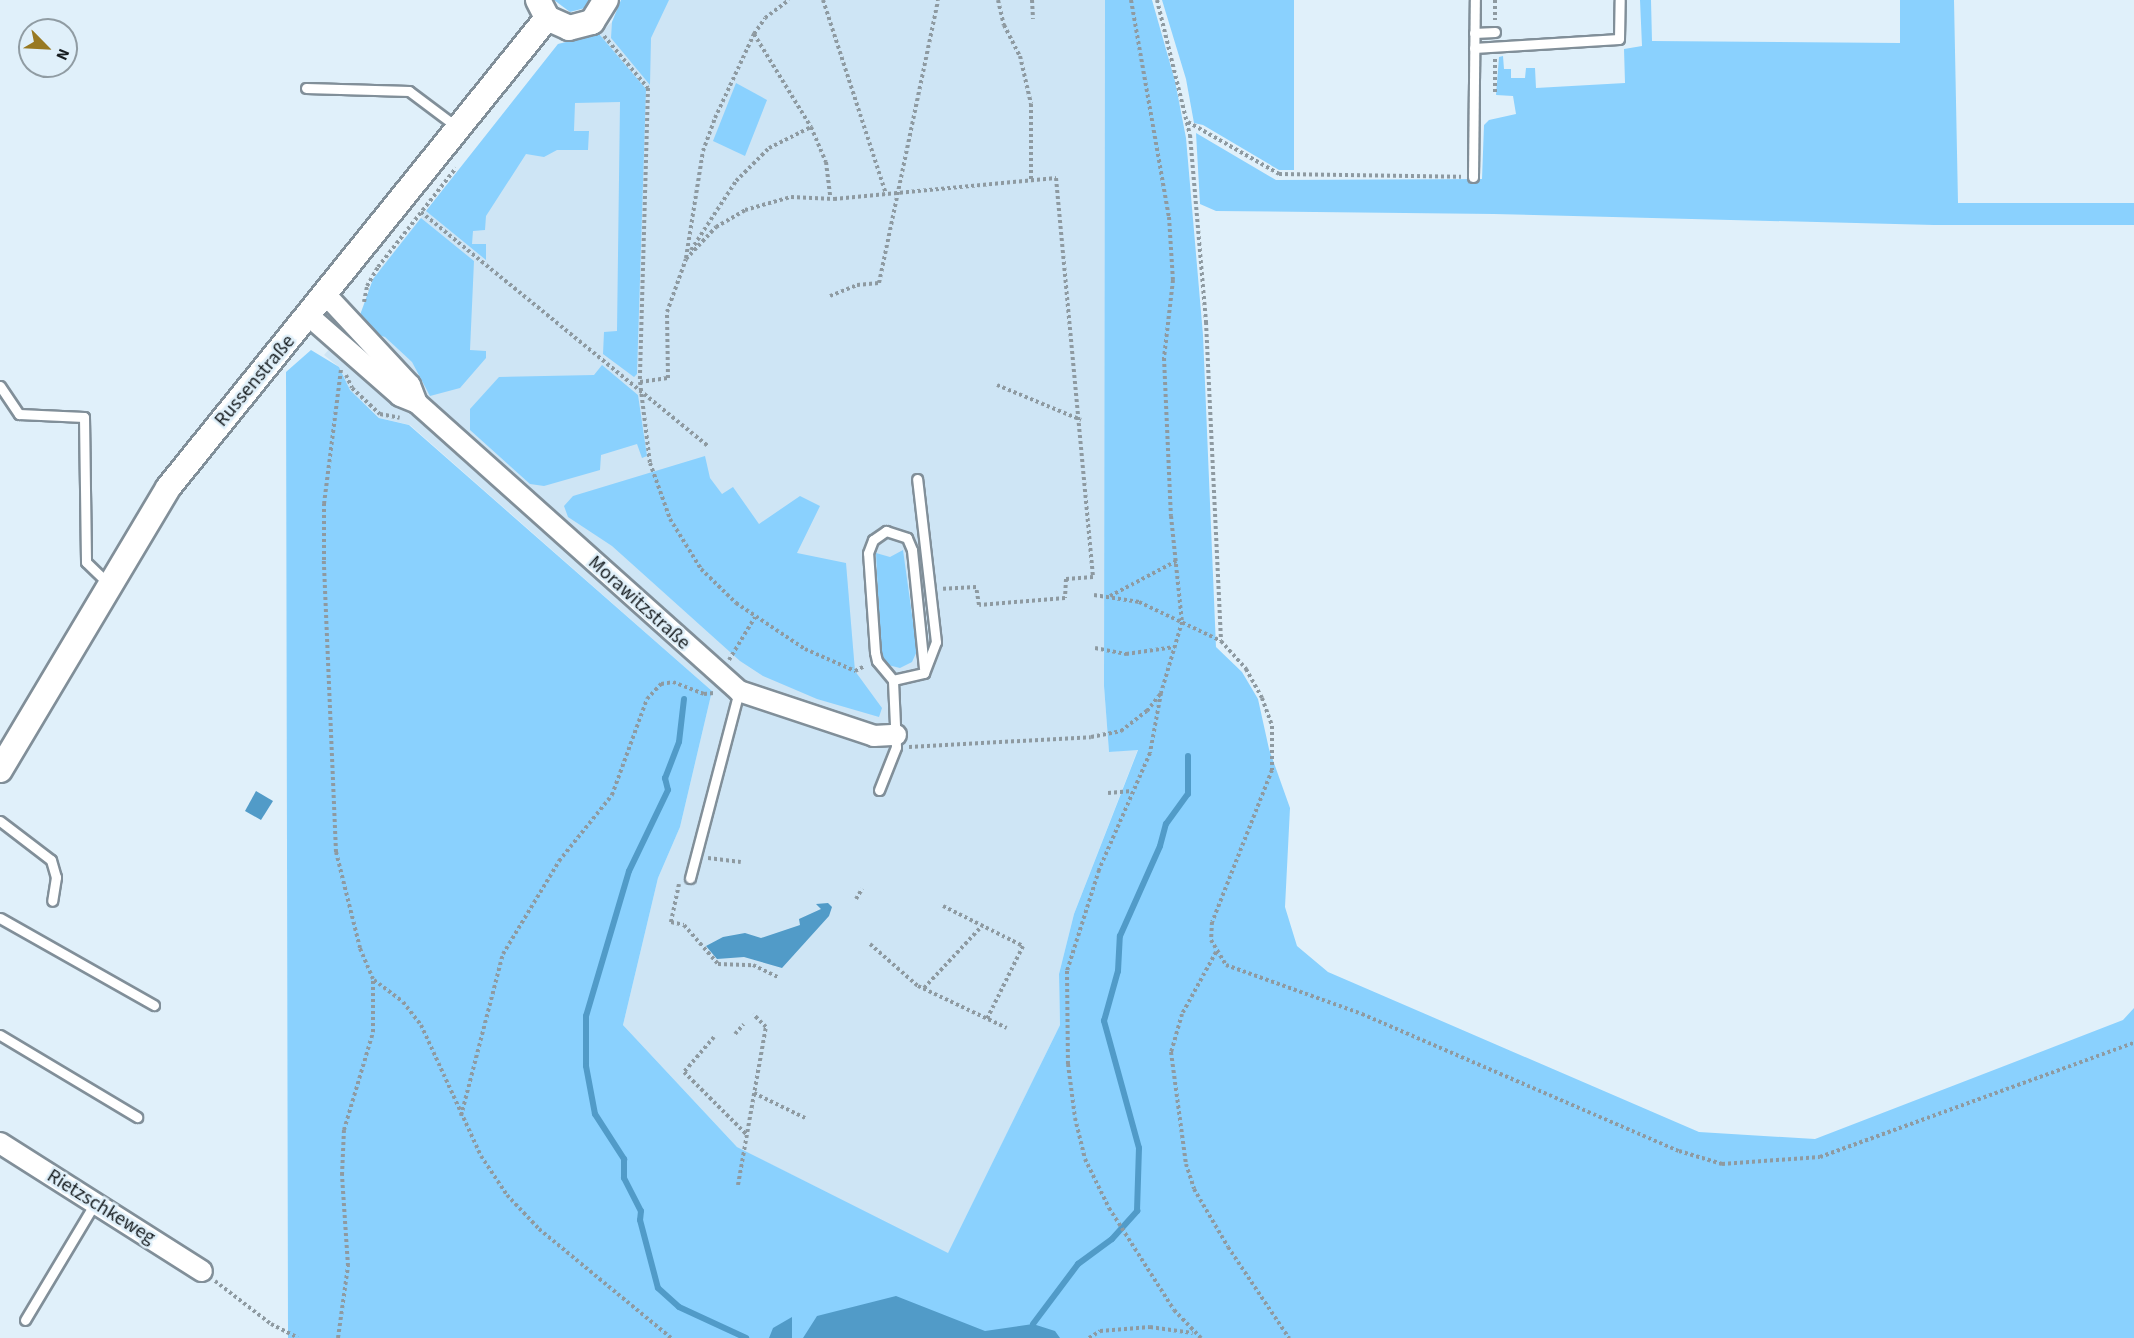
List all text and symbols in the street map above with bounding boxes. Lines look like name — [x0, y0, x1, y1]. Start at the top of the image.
north arrow — [18, 18, 78, 78]
text: N — [50, 45, 75, 64]
street label: Russenstraße — [210, 330, 300, 432]
street label: Morawitzstraße — [583, 551, 695, 655]
street label: Rietzschkeweg — [42, 1164, 160, 1250]

